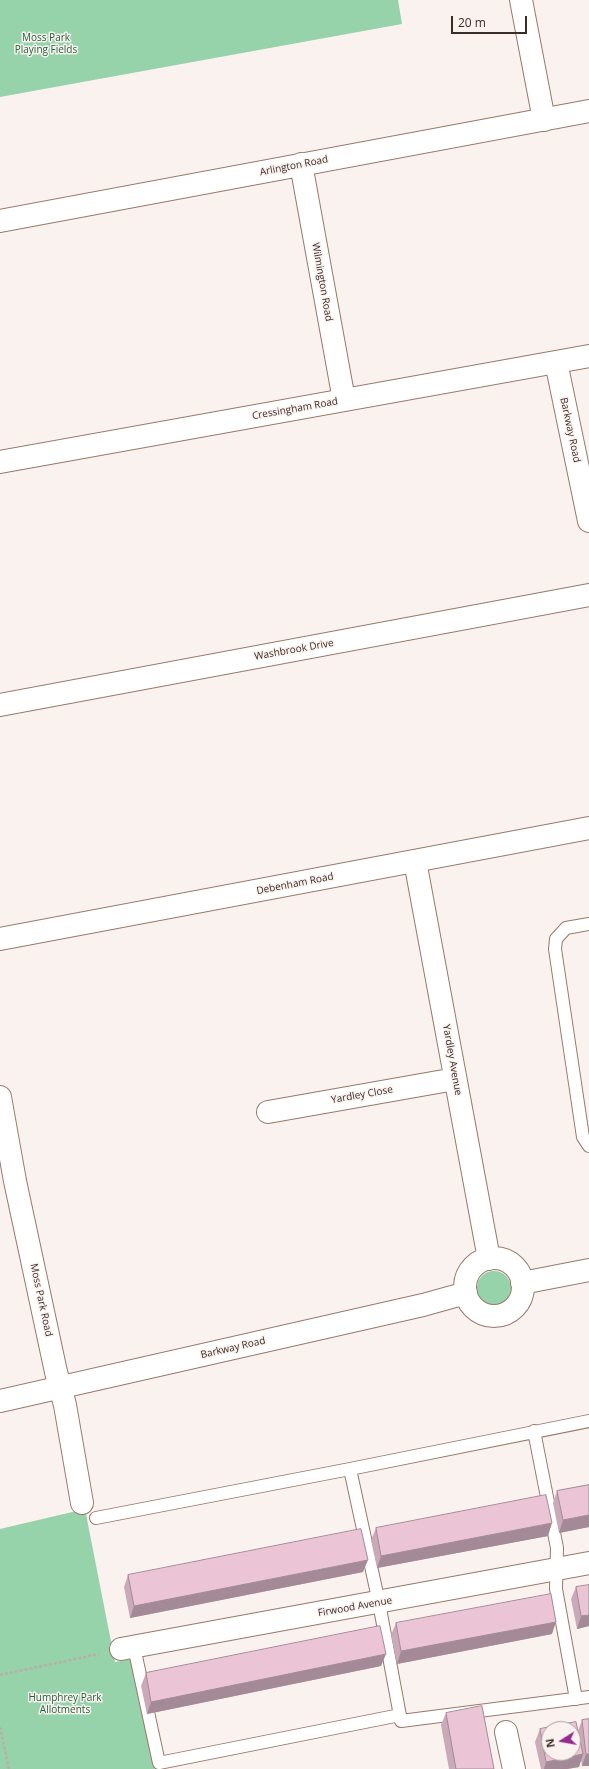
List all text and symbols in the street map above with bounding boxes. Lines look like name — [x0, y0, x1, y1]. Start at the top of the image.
scale bar — [453, 8, 529, 34]
text: 20 m — [458, 14, 486, 31]
park label: Moss Park Playing Fields — [15, 32, 77, 56]
street label: Arlington Road — [259, 154, 329, 178]
street label: Wilmington Road — [309, 242, 335, 322]
street label: Cressingham Road — [251, 396, 339, 422]
street label: Barkway Road — [557, 396, 583, 464]
street label: Washbrook Drive — [253, 637, 335, 663]
street label: Debenham Road — [256, 871, 334, 897]
street label: Yardley Avenue — [440, 1024, 464, 1096]
street label: Yardley Close — [330, 1084, 394, 1106]
street label: Moss Park Road — [27, 1262, 55, 1338]
street label: Barkway Road — [199, 1335, 267, 1361]
street label: Firwood Avenue — [317, 1595, 393, 1619]
park label: Humphrey Park Allotments — [28, 1692, 102, 1716]
north arrow — [541, 1721, 581, 1761]
text: N — [541, 1737, 558, 1749]

